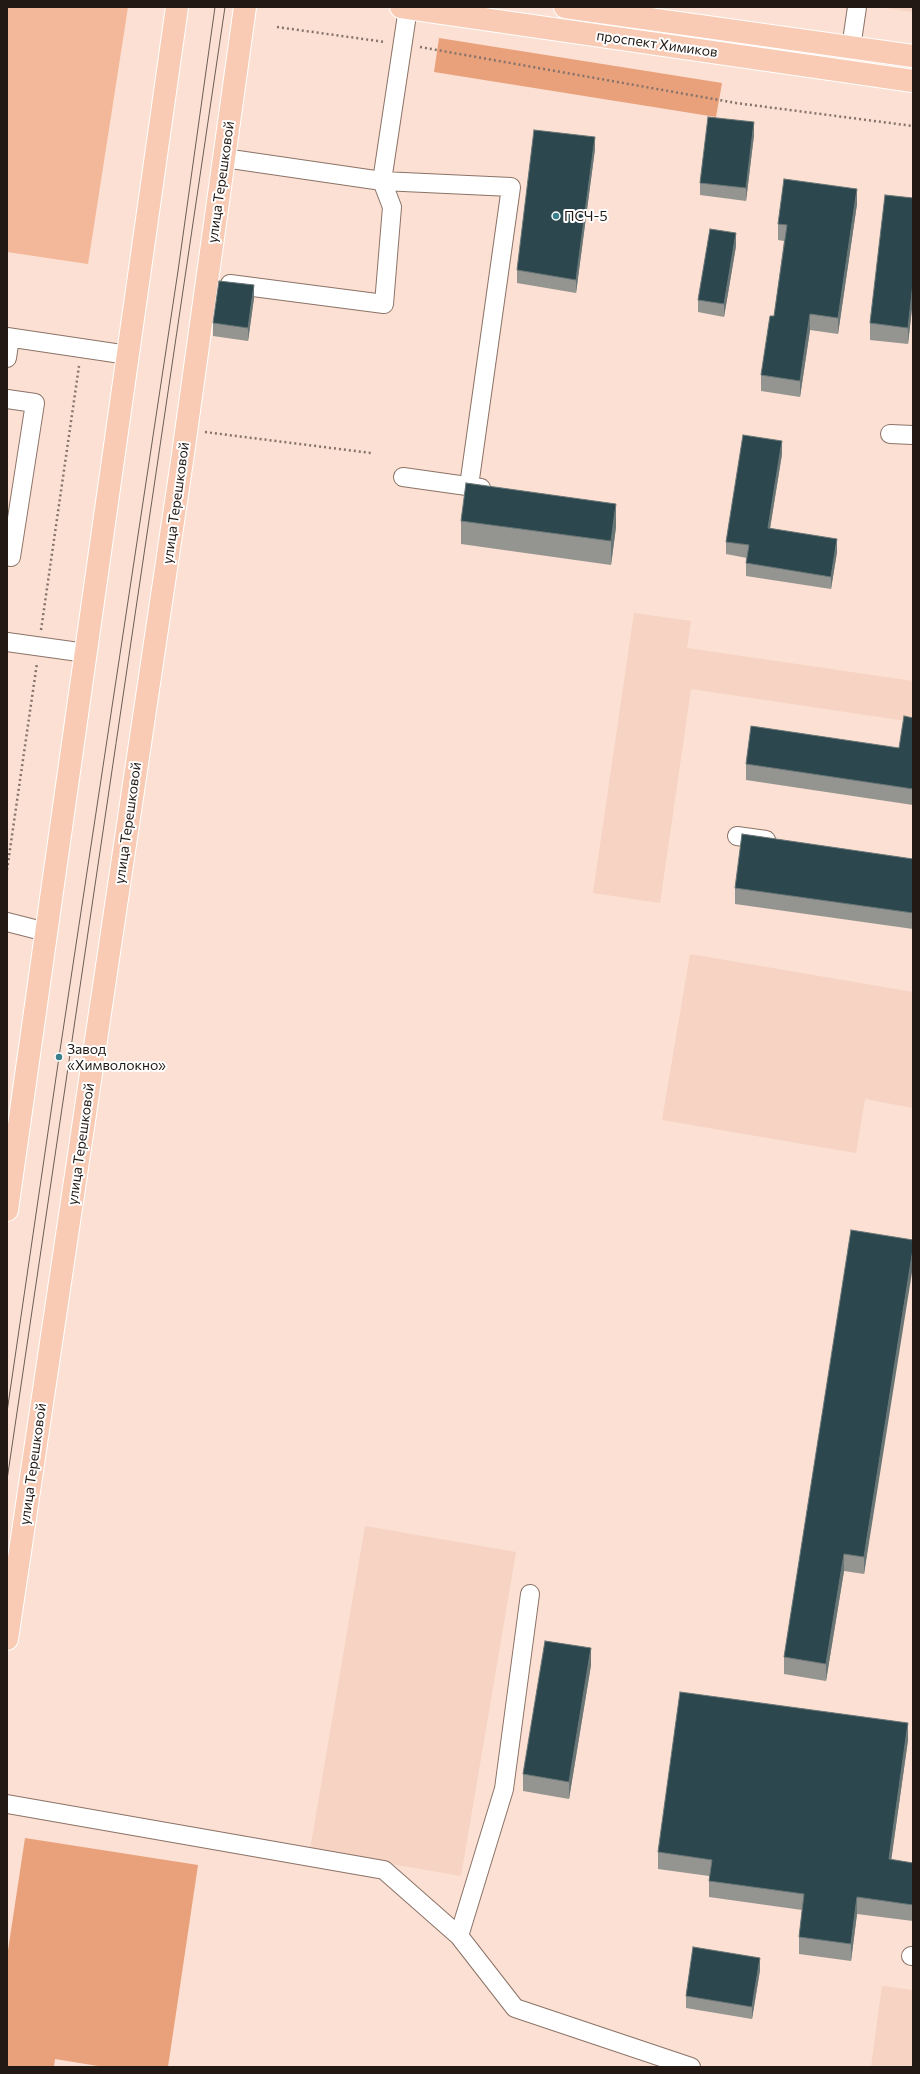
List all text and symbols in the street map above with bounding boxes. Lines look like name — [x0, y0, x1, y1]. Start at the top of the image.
street label: проспект Химиков — [595, 27, 719, 61]
street label: улица Терешковой — [204, 120, 238, 244]
place label: ПСЧ-5 — [564, 208, 607, 224]
marker: ПСЧ-5 — [551, 211, 561, 221]
street label: улица Терешковой — [159, 441, 193, 565]
street label: улица Терешковой — [111, 761, 145, 885]
place label: Завод «Химволокно» — [67, 1041, 166, 1074]
marker: Завод «Химволокно» — [54, 1052, 64, 1062]
street label: улица Терешковой — [64, 1082, 98, 1206]
street label: улица Терешковой — [16, 1402, 50, 1526]

